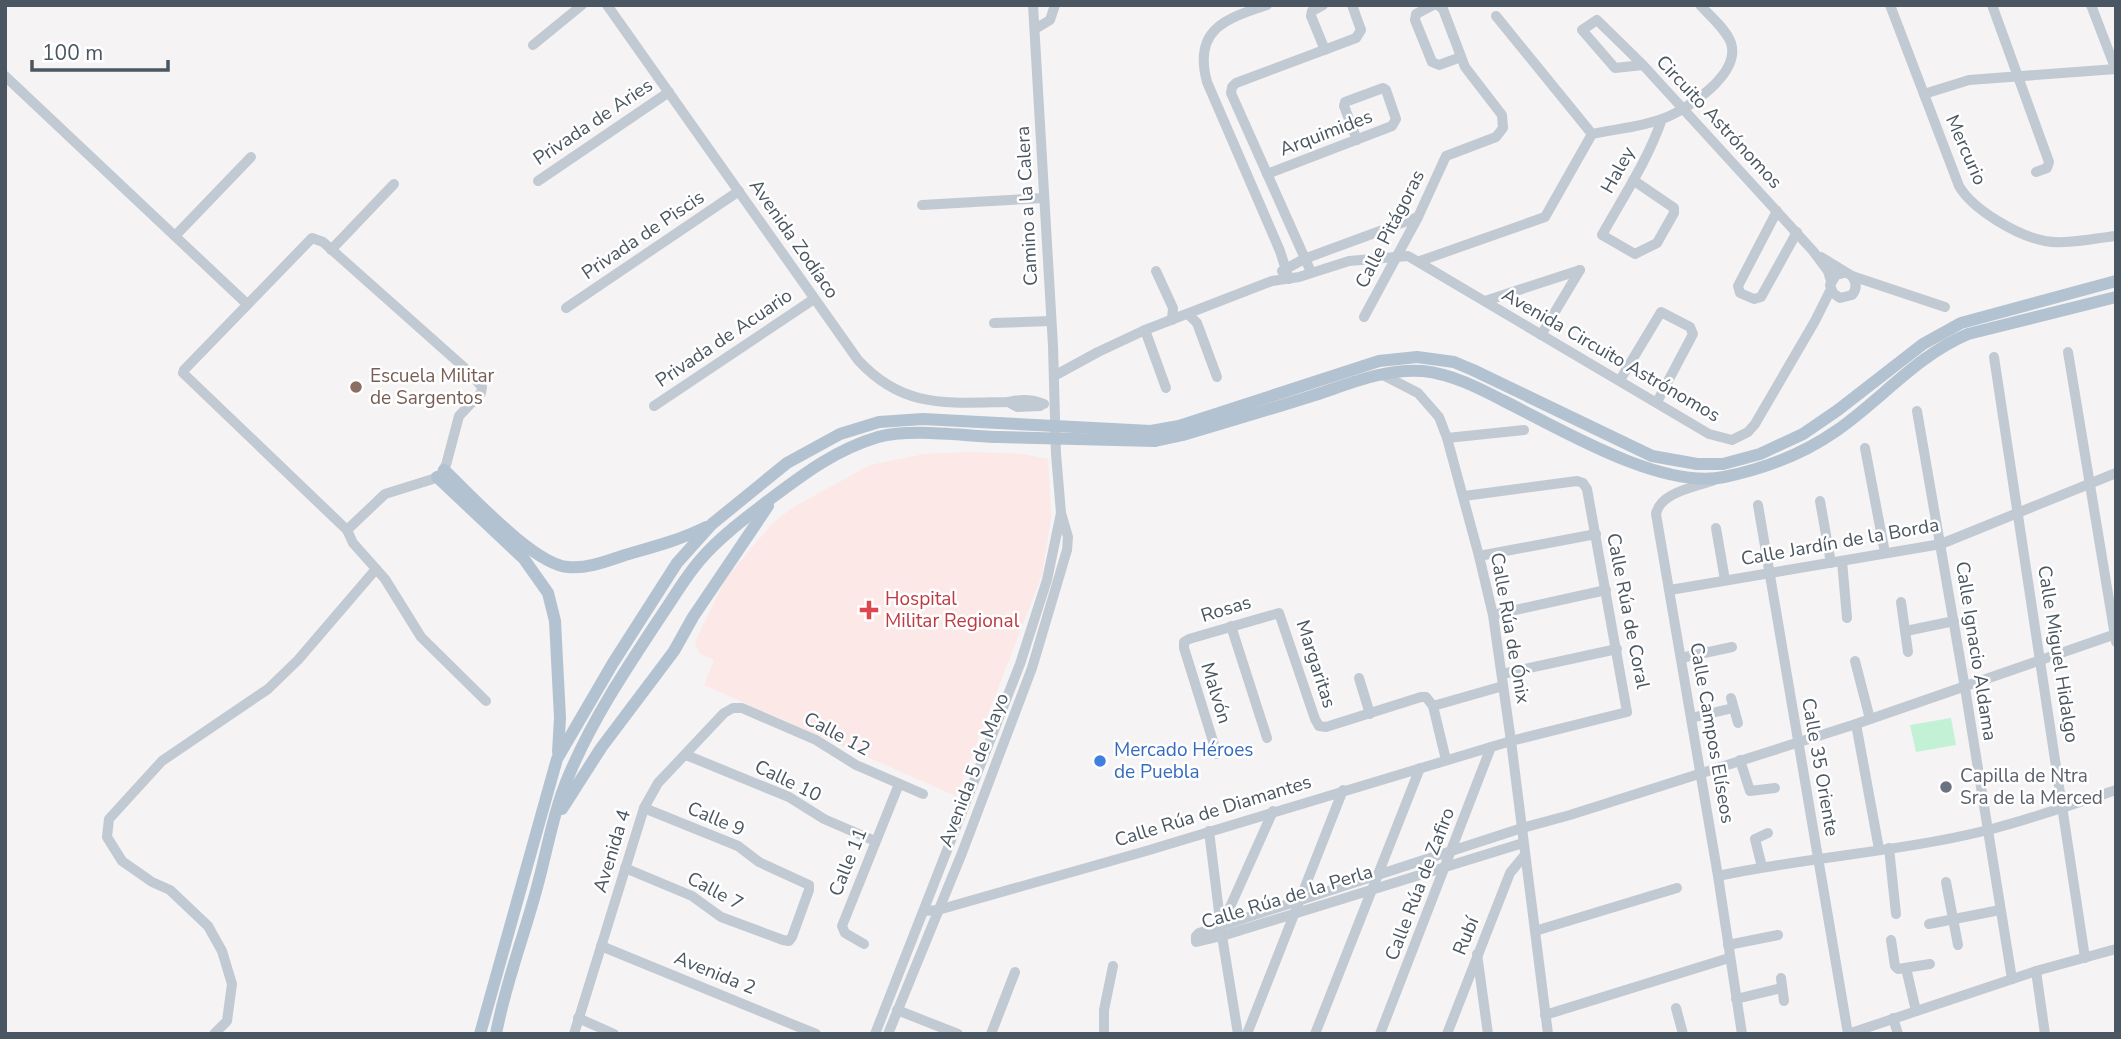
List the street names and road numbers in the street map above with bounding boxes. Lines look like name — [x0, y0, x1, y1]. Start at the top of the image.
street label: Circuito Astrónomos — [1650, 50, 1788, 194]
street label: Privada de Aries — [528, 72, 658, 172]
street label: Arquimides — [1276, 103, 1376, 163]
street label: Mercurio — [1939, 111, 1993, 189]
street label: Camino a la Calera — [1010, 125, 1044, 287]
street label: Haley — [1595, 142, 1642, 198]
street label: Calle Pitágoras — [1349, 165, 1431, 293]
street label: Avenida Zodíaco — [743, 174, 845, 304]
street label: Privada de Piscis — [577, 184, 709, 286]
street label: Avenida Circuito Astrónomos — [1497, 282, 1725, 428]
street label: Privada de Acuario — [650, 283, 798, 393]
street label: Calle Jardín de la Borda — [1739, 512, 1941, 572]
street label: Calle Rúa de Coral — [1600, 531, 1656, 691]
street label: Calle Rúa de Ónix — [1484, 550, 1536, 706]
street label: Calle Ignacio Aldama — [1949, 560, 2003, 742]
street label: Calle Miguel Hidalgo — [2031, 564, 2085, 744]
street label: Rosas — [1198, 589, 1254, 629]
street label: Margaritas — [1290, 617, 1342, 711]
street label: Calle Campos Elíseos — [1683, 641, 1741, 825]
street label: Malvón — [1194, 659, 1238, 727]
street label: Avenida 5 de Mayo — [933, 689, 1015, 851]
street label: Calle 35 Oriente — [1795, 696, 1845, 838]
street label: Calle 12 — [799, 706, 875, 762]
street label: Calle 10 — [750, 754, 826, 808]
street label: Calle Rúa de Diamantes — [1111, 769, 1315, 853]
street label: Calle 9 — [683, 795, 749, 843]
street label: Calle Rúa de Zafiro — [1379, 804, 1461, 964]
street label: Avenida 4 — [587, 806, 637, 896]
street label: Calle 11 — [823, 824, 873, 900]
street label: Calle Rúa de la Perla — [1198, 859, 1376, 935]
street label: Calle 7 — [682, 865, 748, 917]
street label: Rubí — [1447, 912, 1486, 959]
street label: Avenida 2 — [670, 945, 760, 1001]

